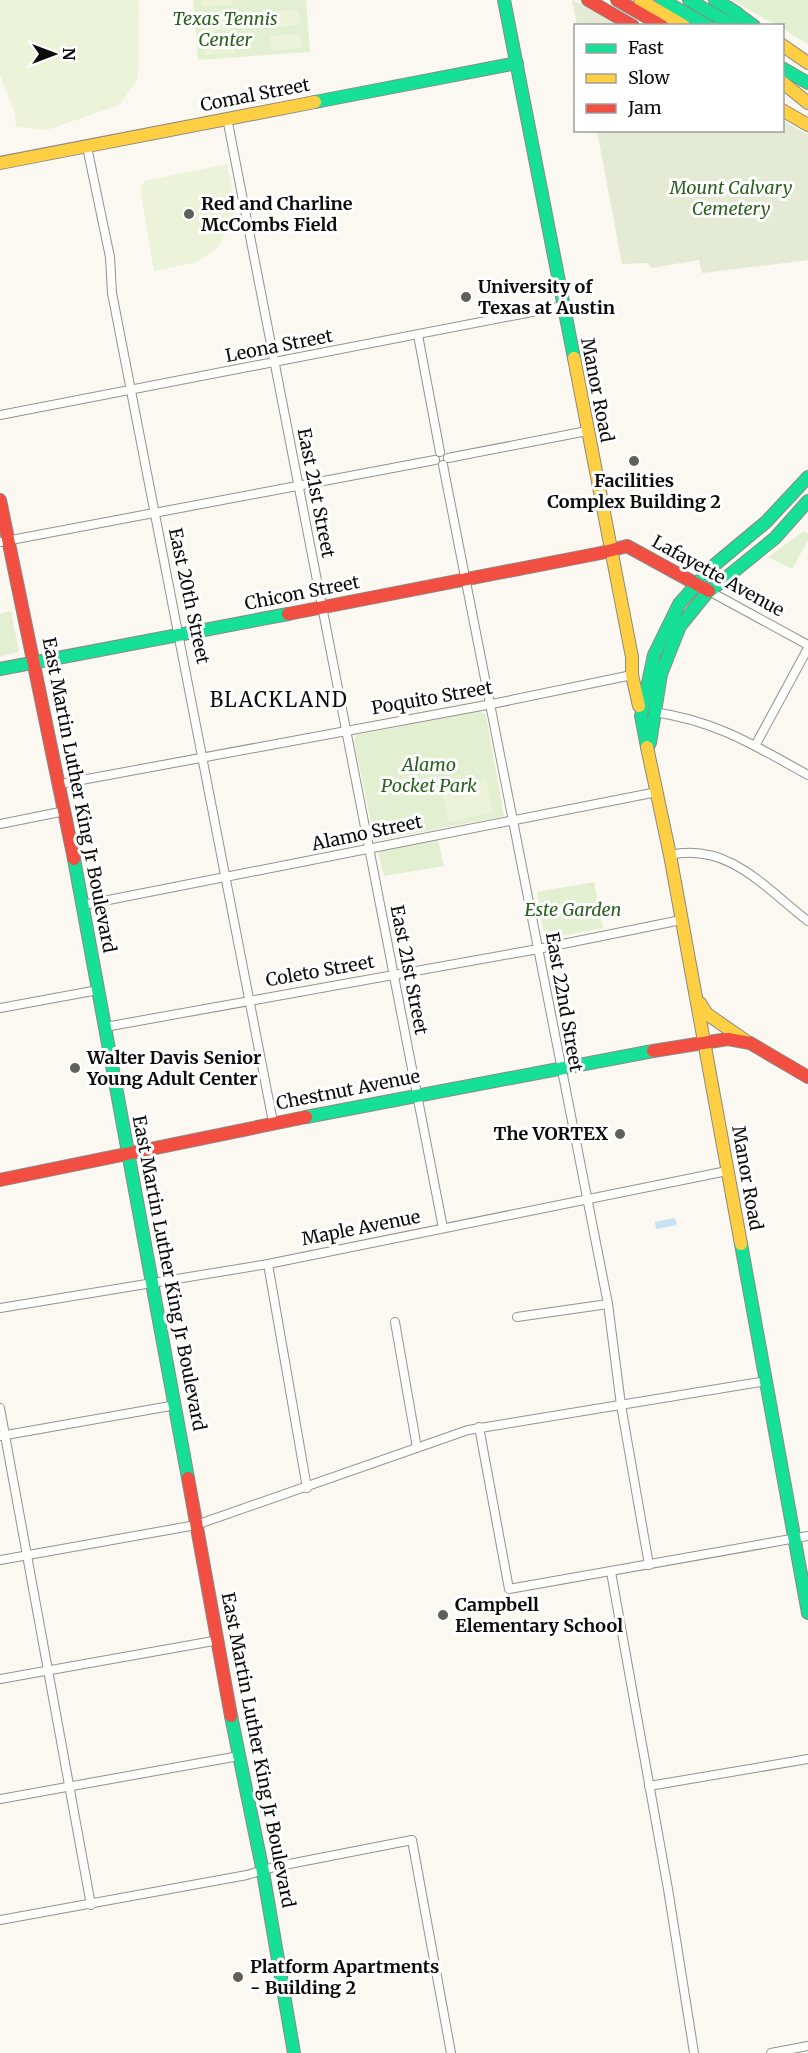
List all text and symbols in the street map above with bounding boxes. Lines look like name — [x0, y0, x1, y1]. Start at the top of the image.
park label: Texas Tennis Center — [172, 7, 278, 51]
north arrow — [24, 24, 84, 84]
legend — [574, 24, 784, 132]
text: Fast — [628, 36, 664, 59]
text: N — [59, 48, 79, 61]
text: Slow — [628, 66, 671, 89]
street label: Comal Street — [198, 73, 312, 116]
text: Jam — [627, 96, 662, 119]
park label: Mount Calvary Cemetery — [669, 176, 792, 220]
place label: Red and Charline McCombs Field — [201, 192, 353, 236]
marker: Red and Charline McCombs Field — [182, 207, 196, 221]
place label: University of Texas at Austin — [478, 275, 615, 319]
marker: University of Texas at Austin — [459, 290, 473, 304]
street label: Leona Street — [223, 324, 335, 367]
street label: Manor Road — [576, 336, 619, 444]
street label: East 21st Street — [293, 426, 340, 560]
marker: Facilities Complex Building 2 — [627, 454, 641, 468]
place label: Facilities Complex Building 2 — [547, 469, 721, 513]
street label: East 20th Street — [164, 526, 215, 666]
street label: Lafayette Avenue — [648, 530, 789, 621]
street label: Chicon Street — [243, 570, 361, 615]
street label: East Martin Luther King Jr Boulevard — [38, 635, 121, 955]
street label: Poquito Street — [370, 676, 494, 719]
district label: BLACKLAND — [210, 687, 348, 712]
park label: Alamo Pocket Park — [381, 753, 477, 797]
street label: Alamo Street — [309, 810, 424, 856]
park label: Este Garden — [525, 898, 621, 921]
street label: East 21st Street — [386, 903, 433, 1037]
street label: East 22nd Street — [541, 930, 588, 1074]
street label: Coleto Street — [264, 950, 376, 991]
place label: Walter Davis Senior Young Adult Center — [86, 1046, 261, 1090]
marker: Walter Davis Senior Young Adult Center — [68, 1061, 82, 1075]
street label: Chestnut Avenue — [274, 1064, 422, 1115]
street label: East Martin Luther King Jr Boulevard — [128, 1113, 211, 1433]
place label: The VORTEX — [494, 1122, 608, 1145]
street label: Manor Road — [727, 1124, 768, 1232]
marker: The VORTEX — [613, 1127, 627, 1141]
street label: Maple Avenue — [300, 1205, 422, 1250]
street label: East Martin Luther King Jr Boulevard — [217, 1590, 300, 1910]
place label: Campbell Elementary School — [455, 1593, 623, 1637]
marker: Campbell Elementary School — [436, 1608, 450, 1622]
place label: Platform Apartments - Building 2 — [250, 1955, 439, 1999]
marker: Platform Apartments - Building 2 — [231, 1970, 245, 1984]

